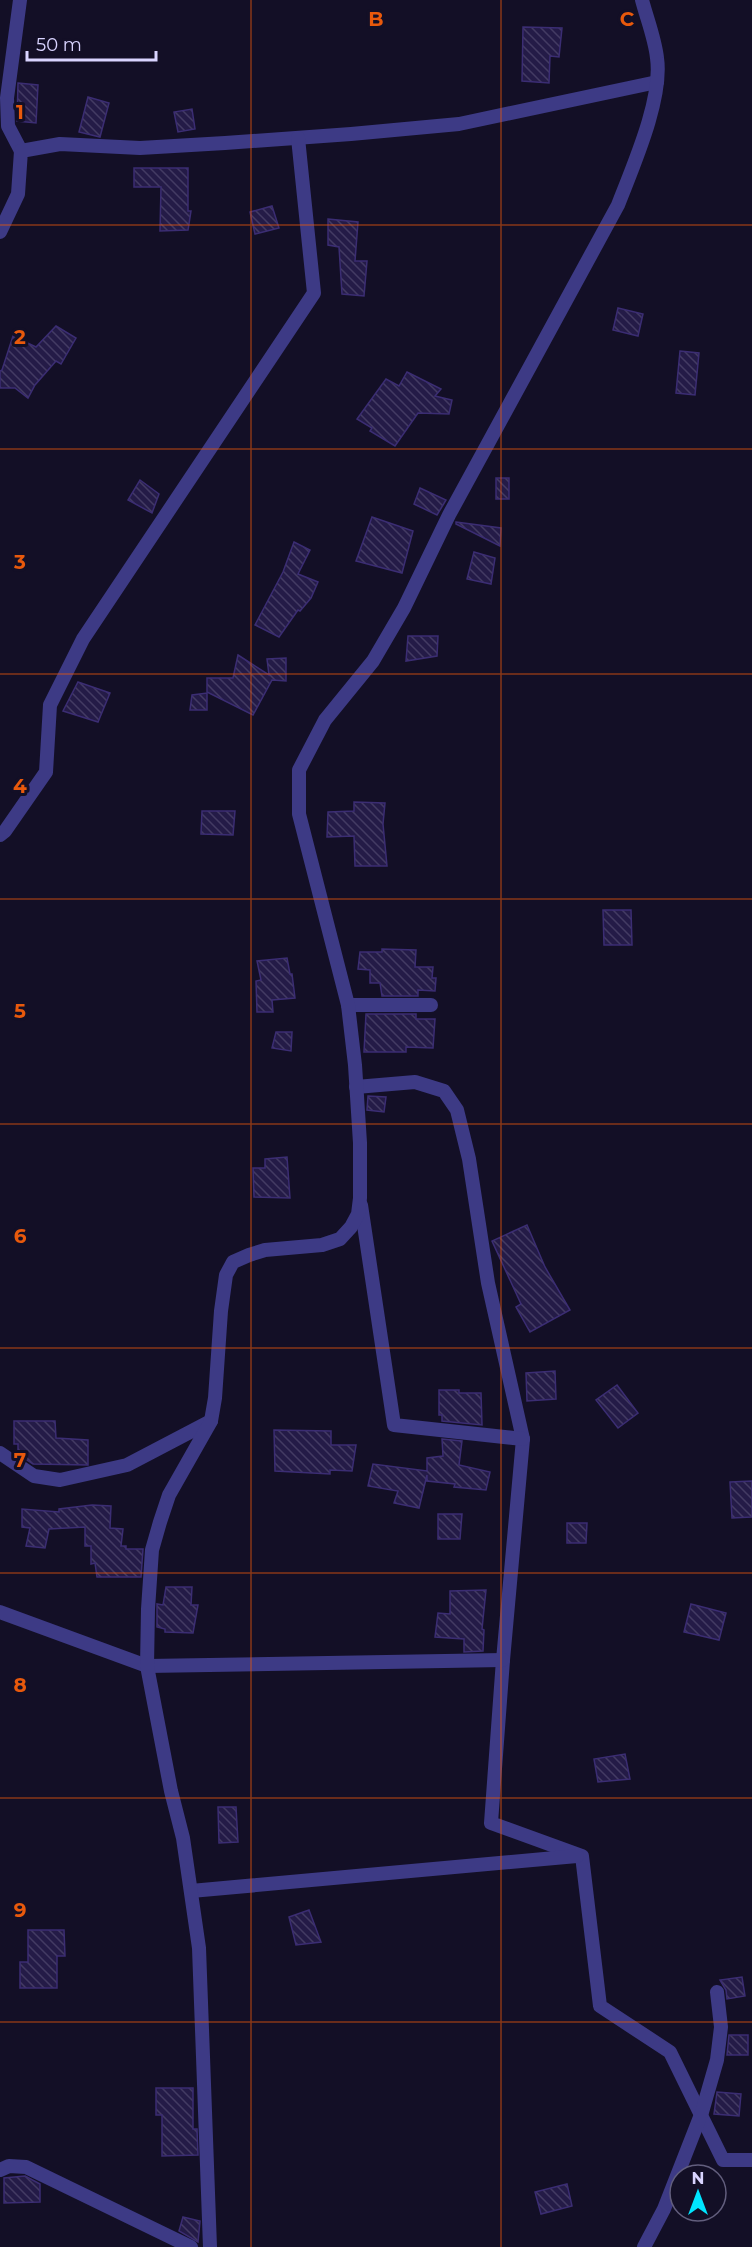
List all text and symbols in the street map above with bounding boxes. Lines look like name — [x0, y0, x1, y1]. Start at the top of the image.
text: B — [368, 7, 384, 31]
text: C — [620, 7, 635, 31]
scale bar — [27, 24, 156, 62]
text: 50 m — [36, 34, 82, 56]
text: 1 — [16, 100, 24, 124]
text: 2 — [14, 325, 26, 349]
text: 3 — [13, 550, 26, 574]
text: 4 — [13, 774, 27, 798]
text: 5 — [14, 999, 26, 1023]
text: 6 — [14, 1224, 27, 1248]
text: 7 — [14, 1448, 26, 1472]
text: 8 — [13, 1673, 27, 1697]
text: 9 — [14, 1898, 26, 1922]
north arrow — [668, 2163, 728, 2223]
text: N — [692, 2169, 704, 2188]

